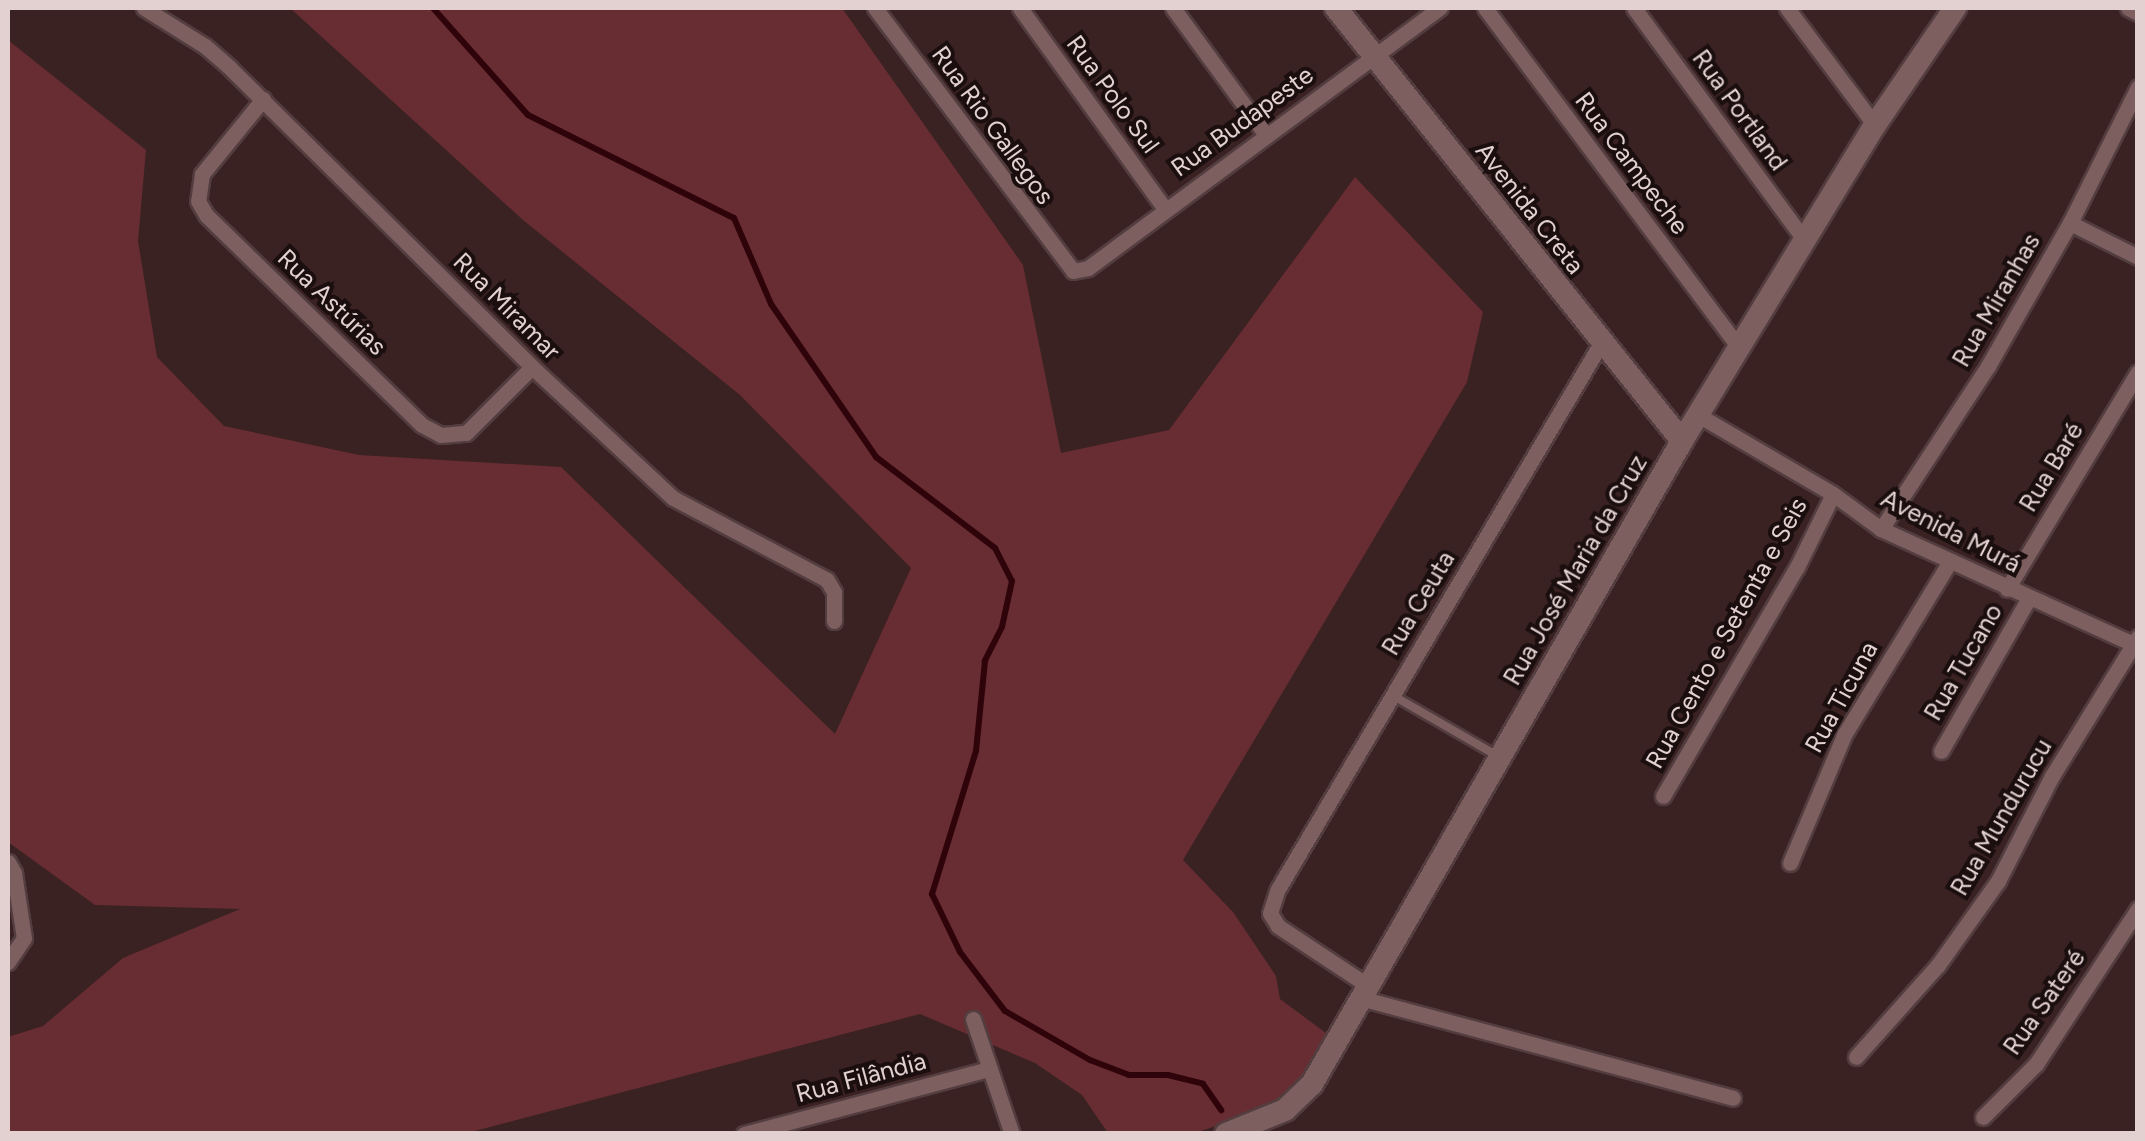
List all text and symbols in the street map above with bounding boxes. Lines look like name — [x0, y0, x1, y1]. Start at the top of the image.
street label: Rua Polo Sul — [1060, 29, 1166, 159]
street label: Rua Rio Gallegos — [926, 40, 1060, 210]
street label: Rua Portland — [1686, 44, 1794, 176]
street label: Rua Budapeste — [1165, 59, 1319, 183]
street label: Rua Campeche — [1569, 86, 1695, 240]
street label: Avenida Creta — [1469, 136, 1591, 280]
street label: Rua Miranhas — [1946, 228, 2046, 372]
street label: Rua Astúrias — [272, 243, 392, 361]
street label: Rua Miramar — [447, 246, 567, 366]
street label: Rua Baré — [2013, 417, 2089, 517]
street label: Rua José Maria da Cruz — [1497, 450, 1653, 690]
street label: Avenida Murá — [1876, 483, 2026, 579]
street label: Rua Cento e Setenta e Seis — [1639, 493, 1813, 773]
street label: Rua Ceuta — [1375, 545, 1461, 661]
street label: Rua Tucano — [1918, 598, 2008, 726]
street label: Rua Ticuna — [1798, 636, 1884, 758]
street label: Rua Mundurucu — [1944, 733, 2058, 901]
street label: Rua Sateré — [1997, 944, 2091, 1060]
street label: Rua Filândia — [793, 1045, 929, 1109]

